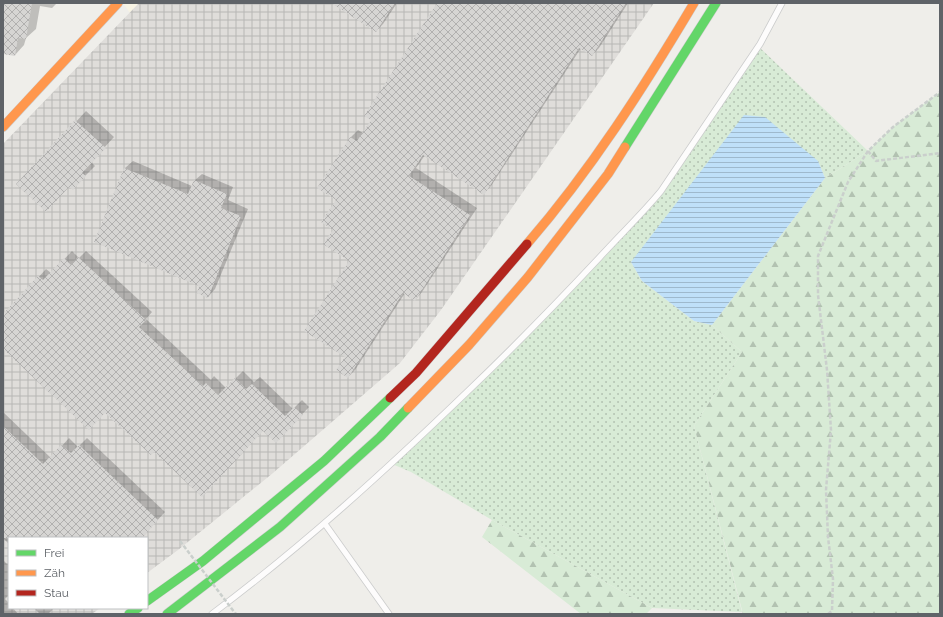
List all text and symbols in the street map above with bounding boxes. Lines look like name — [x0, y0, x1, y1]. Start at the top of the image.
legend — [8, 537, 148, 609]
text: Frei — [44, 546, 64, 560]
text: Zäh — [44, 566, 65, 580]
text: Stau — [44, 586, 69, 600]

